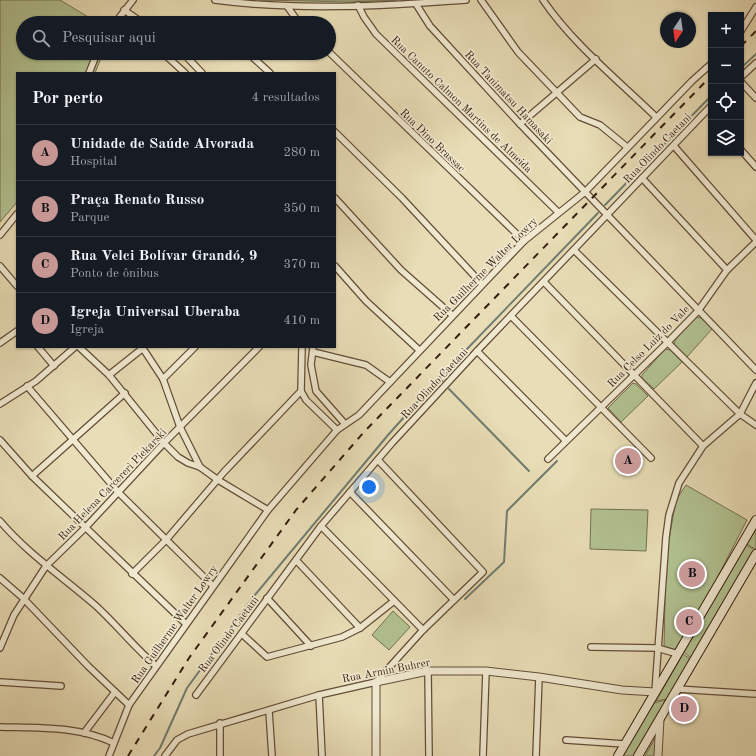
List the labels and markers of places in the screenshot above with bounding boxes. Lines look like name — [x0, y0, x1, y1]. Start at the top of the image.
pin: A — [615, 446, 641, 476]
pin: B — [679, 559, 705, 589]
pin: C — [676, 607, 702, 637]
pin: D — [671, 694, 697, 724]

